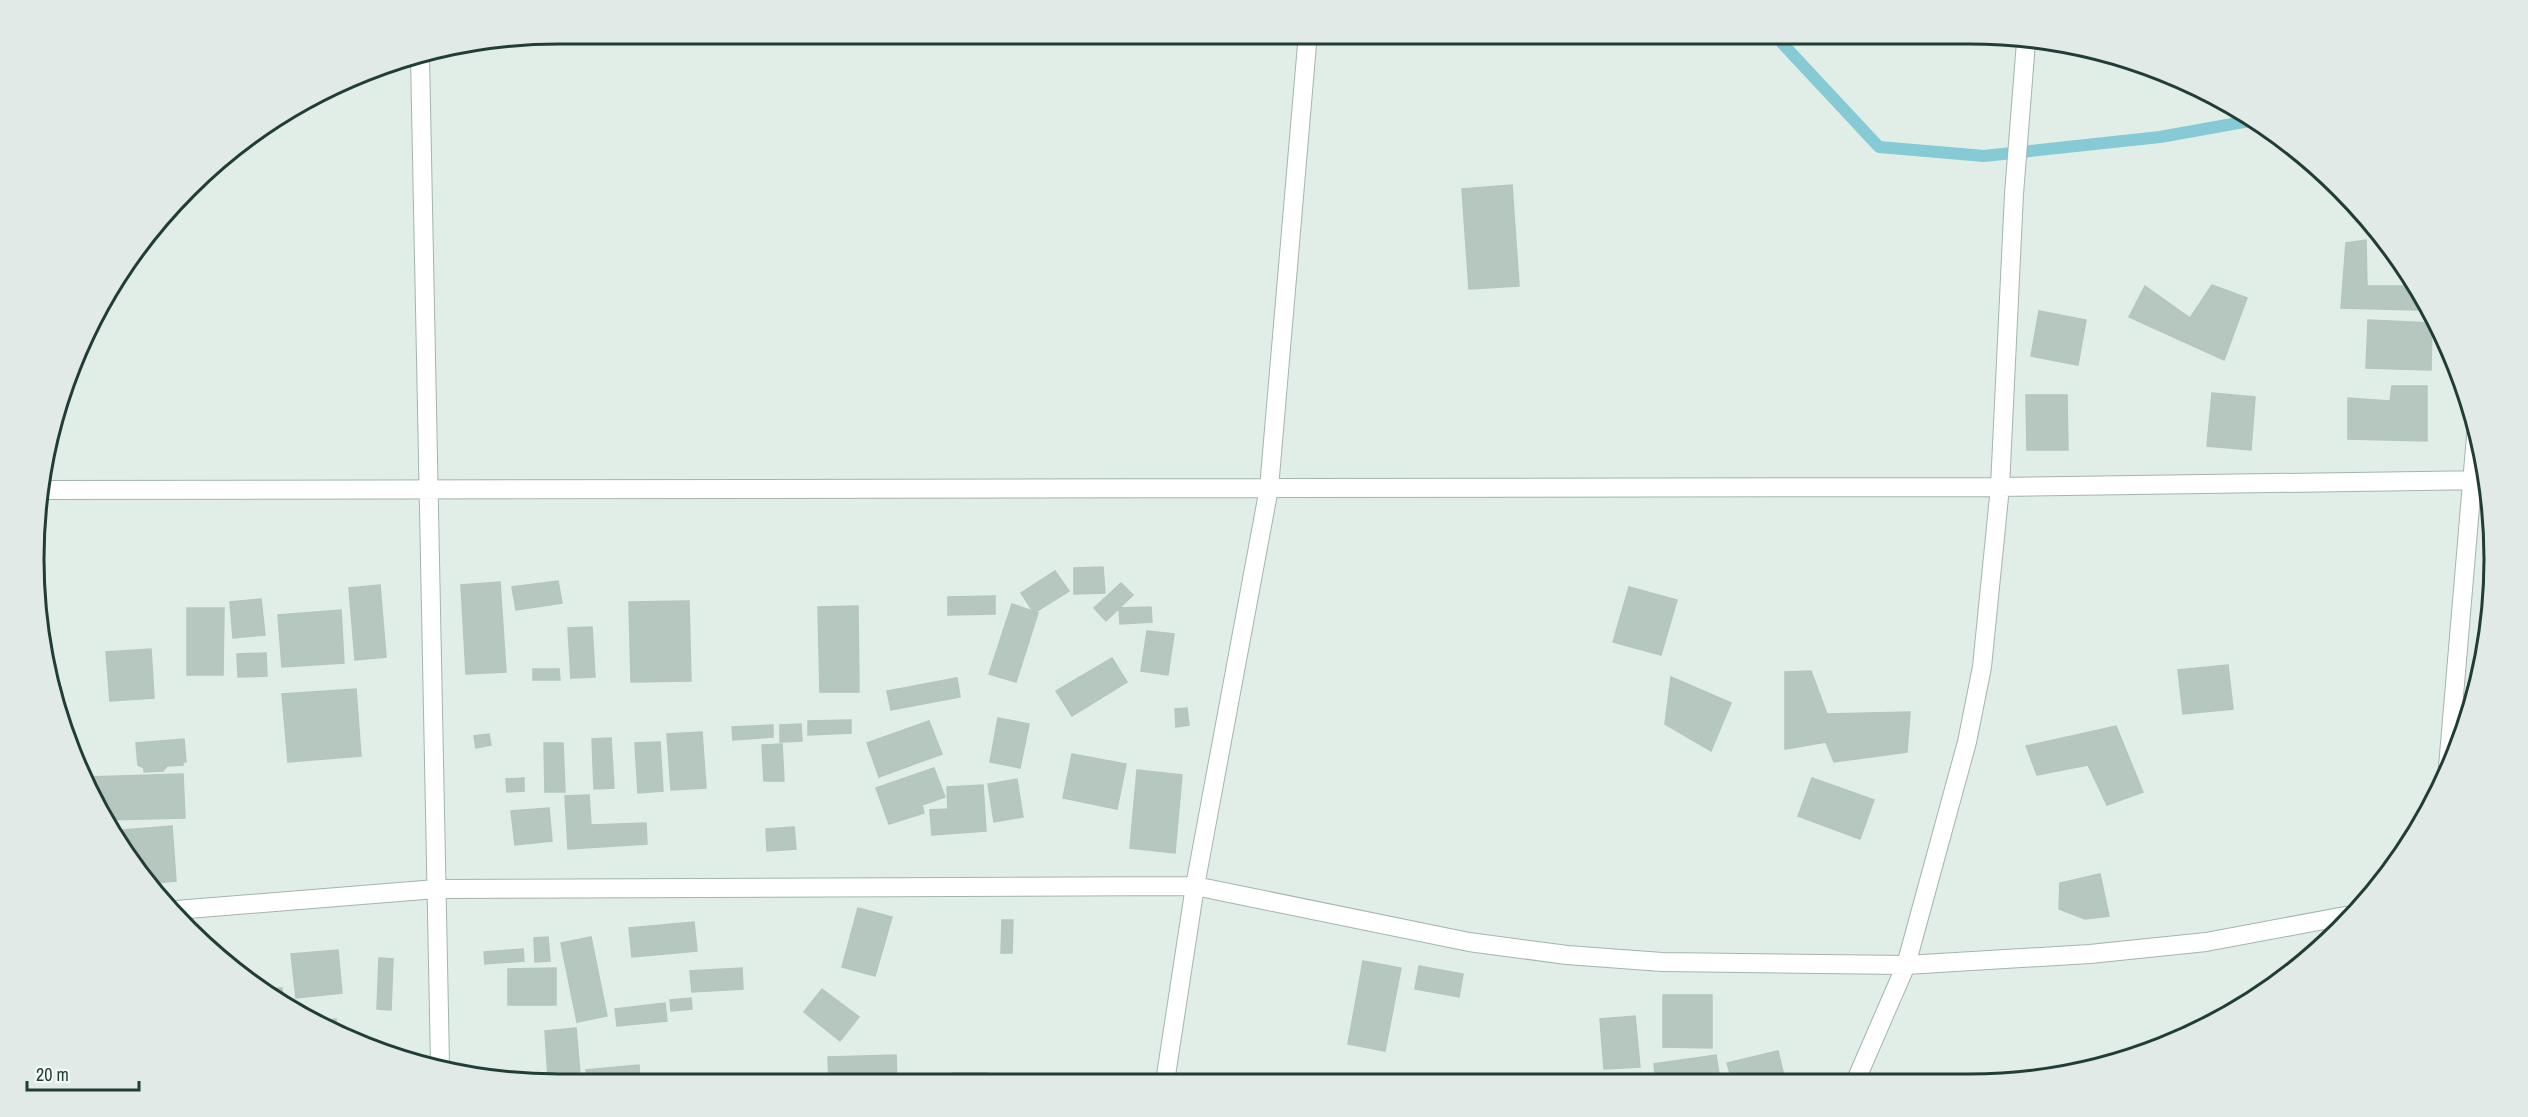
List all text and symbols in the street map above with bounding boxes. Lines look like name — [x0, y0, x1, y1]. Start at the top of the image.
scale bar — [27, 1054, 140, 1092]
text: 20 m — [36, 1062, 69, 1087]

